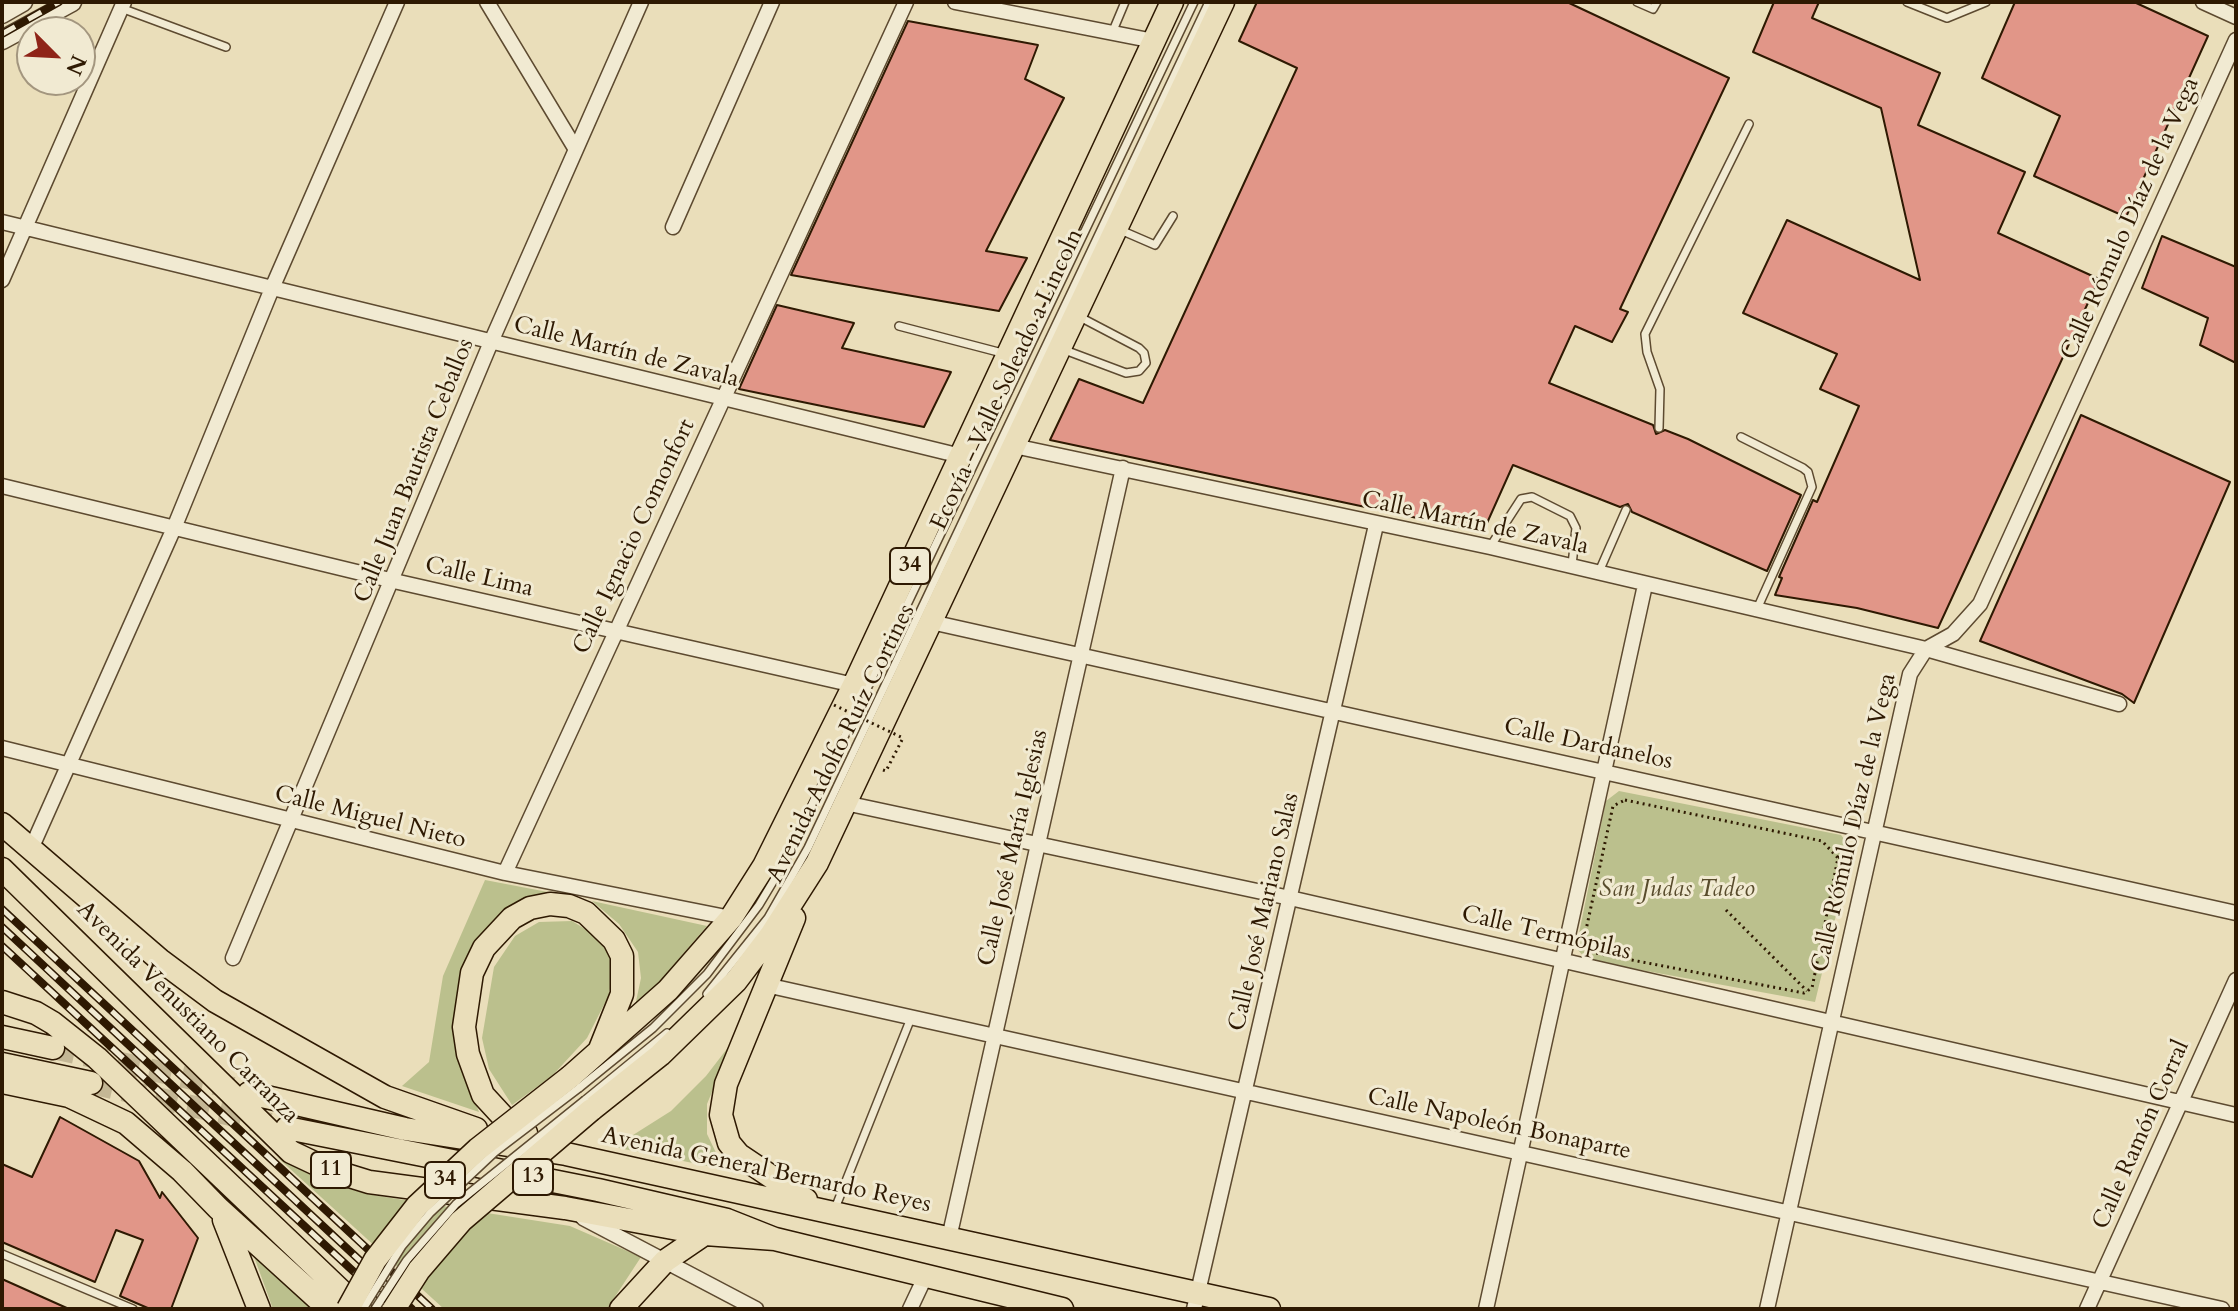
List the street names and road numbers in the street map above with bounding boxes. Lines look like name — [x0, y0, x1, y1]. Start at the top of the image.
street label: Calle Rómulo Díaz de la Vega — [2056, 73, 2206, 365]
street label: Ecovía - Valle Soleado a Lincoln — [925, 225, 1091, 535]
street label: Calle Martín de Zavala — [510, 311, 742, 395]
street label: Calle Juan Bautista Ceballos — [349, 335, 481, 607]
street label: Calle Ignacio Comonfort — [568, 415, 702, 659]
street label: Calle Martín de Zavala — [1359, 486, 1591, 562]
road number: 34 — [890, 548, 930, 584]
street label: Calle Lima — [422, 552, 536, 604]
street label: Avenida Adolfo Ruíz Cortines — [762, 600, 922, 888]
street label: Calle Rómulo Díaz de la Vega — [1807, 671, 1903, 975]
street label: Calle Dardanelos — [1501, 713, 1675, 777]
street label: Calle José María Iglesias — [973, 727, 1055, 969]
street label: Calle Miguel Nieto — [271, 780, 469, 856]
street label: Calle José Mariano Salas — [1224, 790, 1306, 1034]
street label: Avenida Venustiano Carranza — [70, 896, 304, 1130]
street label: Calle Termópilas — [1459, 901, 1633, 967]
street label: Calle Ramón Corral — [2087, 1036, 2197, 1234]
street label: Calle Napoleón Bonaparte — [1365, 1083, 1633, 1167]
street label: Avenida General Bernardo Reyes — [599, 1122, 933, 1220]
road number: 11 — [311, 1152, 351, 1188]
road number: 13 — [513, 1159, 553, 1195]
road number: 34 — [425, 1162, 465, 1198]

